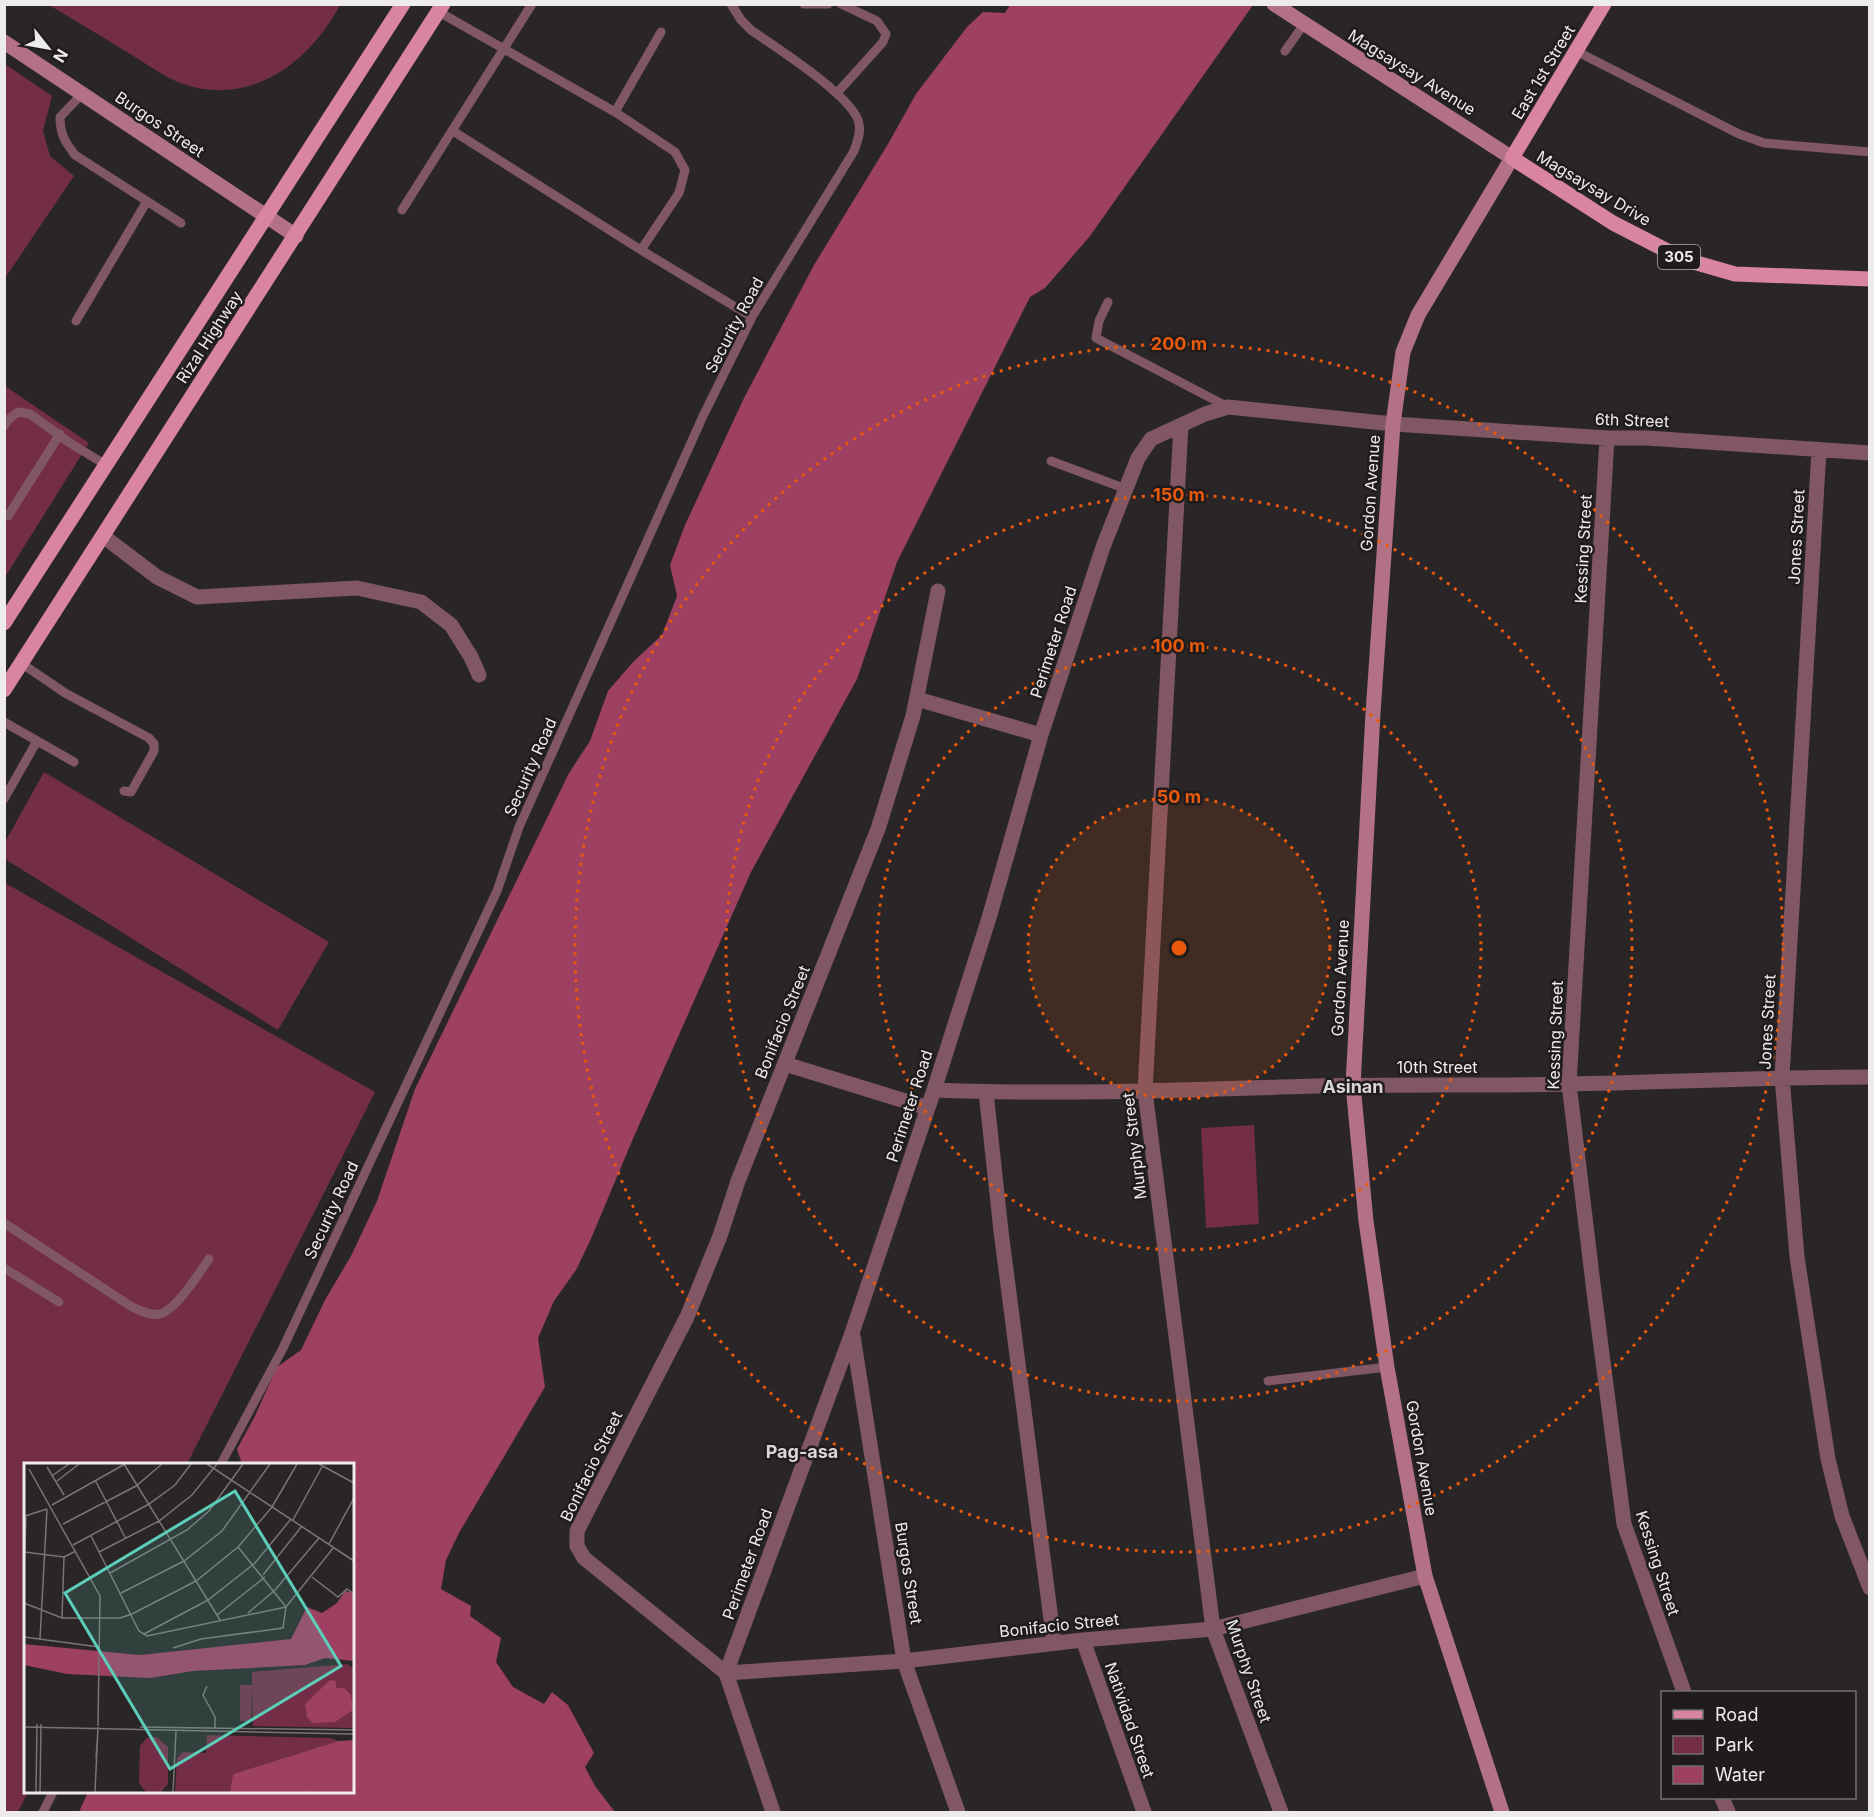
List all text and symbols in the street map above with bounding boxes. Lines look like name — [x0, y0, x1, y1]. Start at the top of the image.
north arrow — [18, 18, 78, 78]
street label: East 1st Street — [1507, 21, 1579, 123]
street label: Magsaysay Avenue — [1345, 25, 1479, 119]
text: N — [49, 45, 73, 66]
street label: Burgos Street — [112, 87, 208, 161]
street label: Magsaysay Drive — [1533, 146, 1655, 230]
road number: 305 — [1658, 245, 1700, 269]
street label: Security Road — [700, 274, 768, 376]
street label: Rizal Highway — [172, 287, 246, 387]
text: 200 m — [1151, 333, 1207, 354]
street label: 6th Street — [1595, 409, 1669, 431]
street label: Gordon Avenue — [1356, 434, 1384, 552]
text: 150 m — [1153, 484, 1205, 505]
street label: Jones Street — [1784, 489, 1808, 585]
street label: Kessing Street — [1570, 494, 1596, 604]
street label: Perimeter Road — [1025, 584, 1081, 700]
text: 100 m — [1153, 635, 1205, 656]
street label: Security Road — [499, 715, 561, 819]
text: 50 m — [1157, 786, 1201, 807]
street label: Gordon Avenue — [1327, 919, 1353, 1037]
centre of rings — [1169, 938, 1189, 958]
street label: Bonifacio Street — [750, 962, 814, 1082]
street label: Jones Street — [1755, 974, 1779, 1070]
street label: Kessing Street — [1543, 980, 1567, 1090]
street label: Perimeter Road — [881, 1048, 937, 1164]
street label: 10th Street — [1396, 1057, 1478, 1077]
district label: Asinan — [1322, 1076, 1384, 1097]
street label: Murphy Street — [1118, 1091, 1150, 1201]
street label: Security Road — [300, 1158, 362, 1262]
street label: Gordon Avenue — [1402, 1399, 1442, 1517]
street label: Bonifacio Street — [556, 1408, 626, 1524]
district label: Pag-asa — [766, 1441, 838, 1462]
inset map — [24, 1463, 354, 1793]
street label: Perimeter Road — [718, 1506, 776, 1622]
street label: Kessing Street — [1632, 1508, 1684, 1618]
street label: Burgos Street — [891, 1520, 927, 1626]
street label: Bonifacio Street — [998, 1609, 1120, 1641]
street label: Murphy Street — [1222, 1617, 1276, 1725]
street label: Natividad Street — [1101, 1659, 1159, 1781]
legend — [1661, 1691, 1856, 1799]
text: Road — [1715, 1704, 1758, 1725]
text: Park — [1715, 1734, 1754, 1755]
text: Water — [1715, 1764, 1765, 1785]

